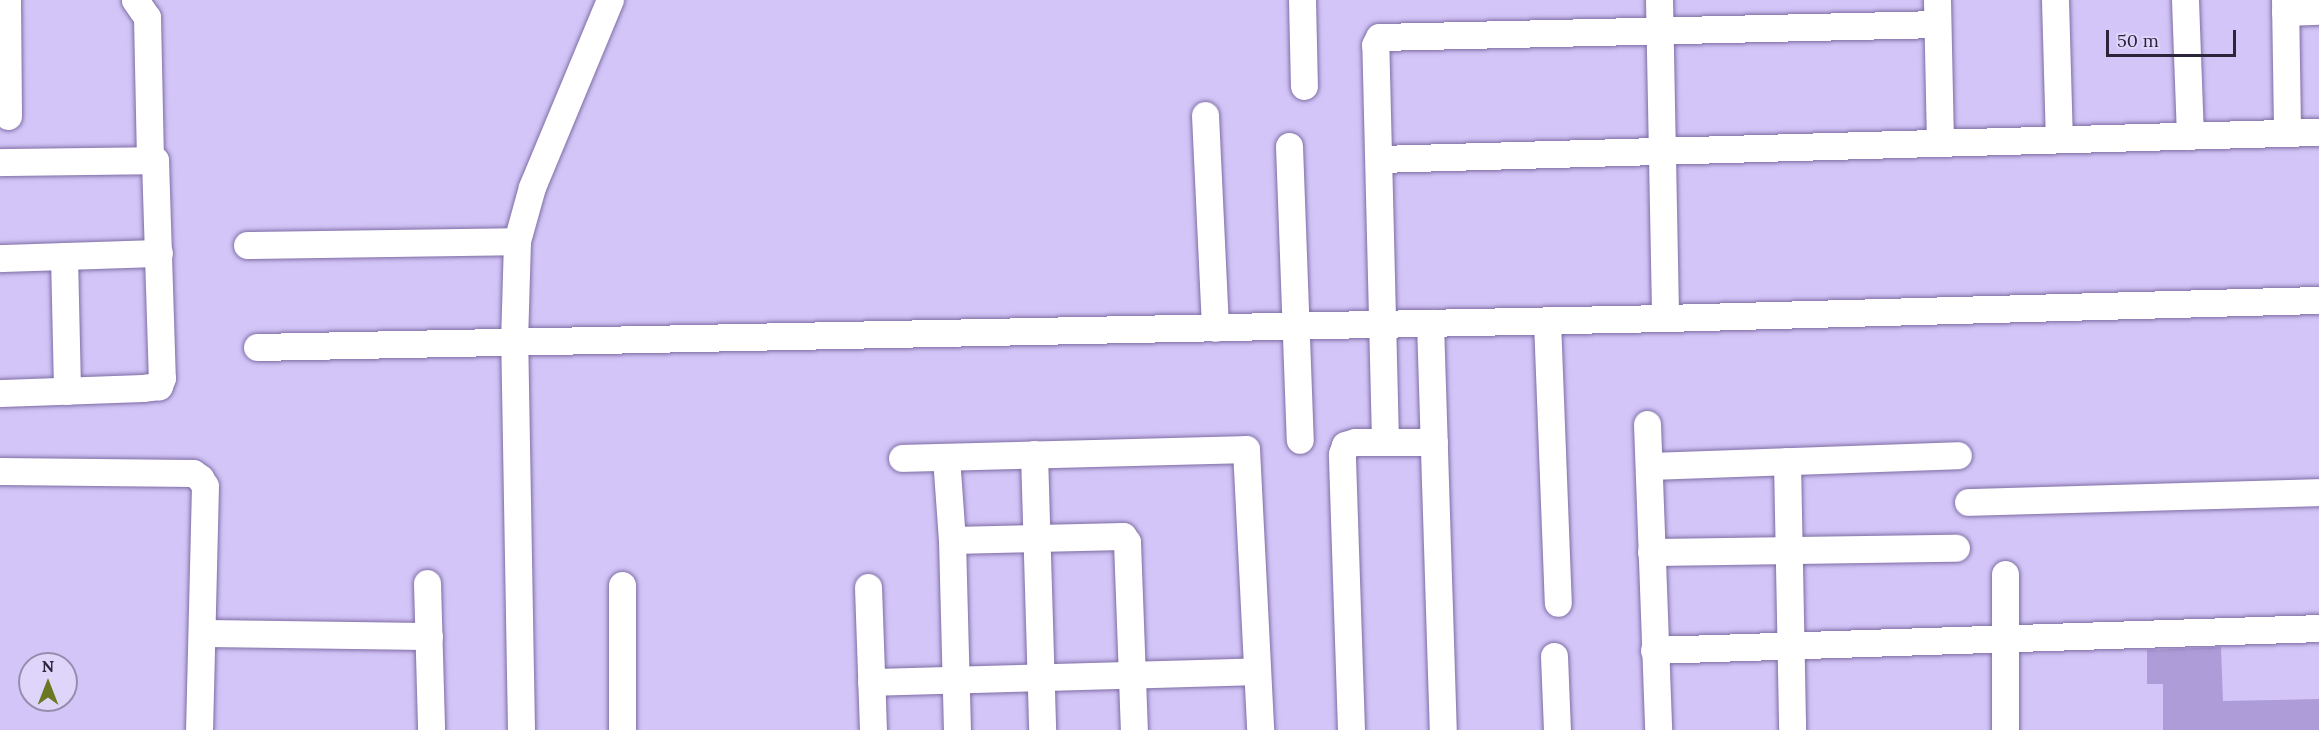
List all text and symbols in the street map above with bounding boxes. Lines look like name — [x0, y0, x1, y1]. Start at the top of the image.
scale bar — [2109, 18, 2240, 56]
text: 50 m — [2117, 29, 2159, 52]
north arrow — [18, 652, 78, 712]
text: N — [42, 656, 54, 676]

